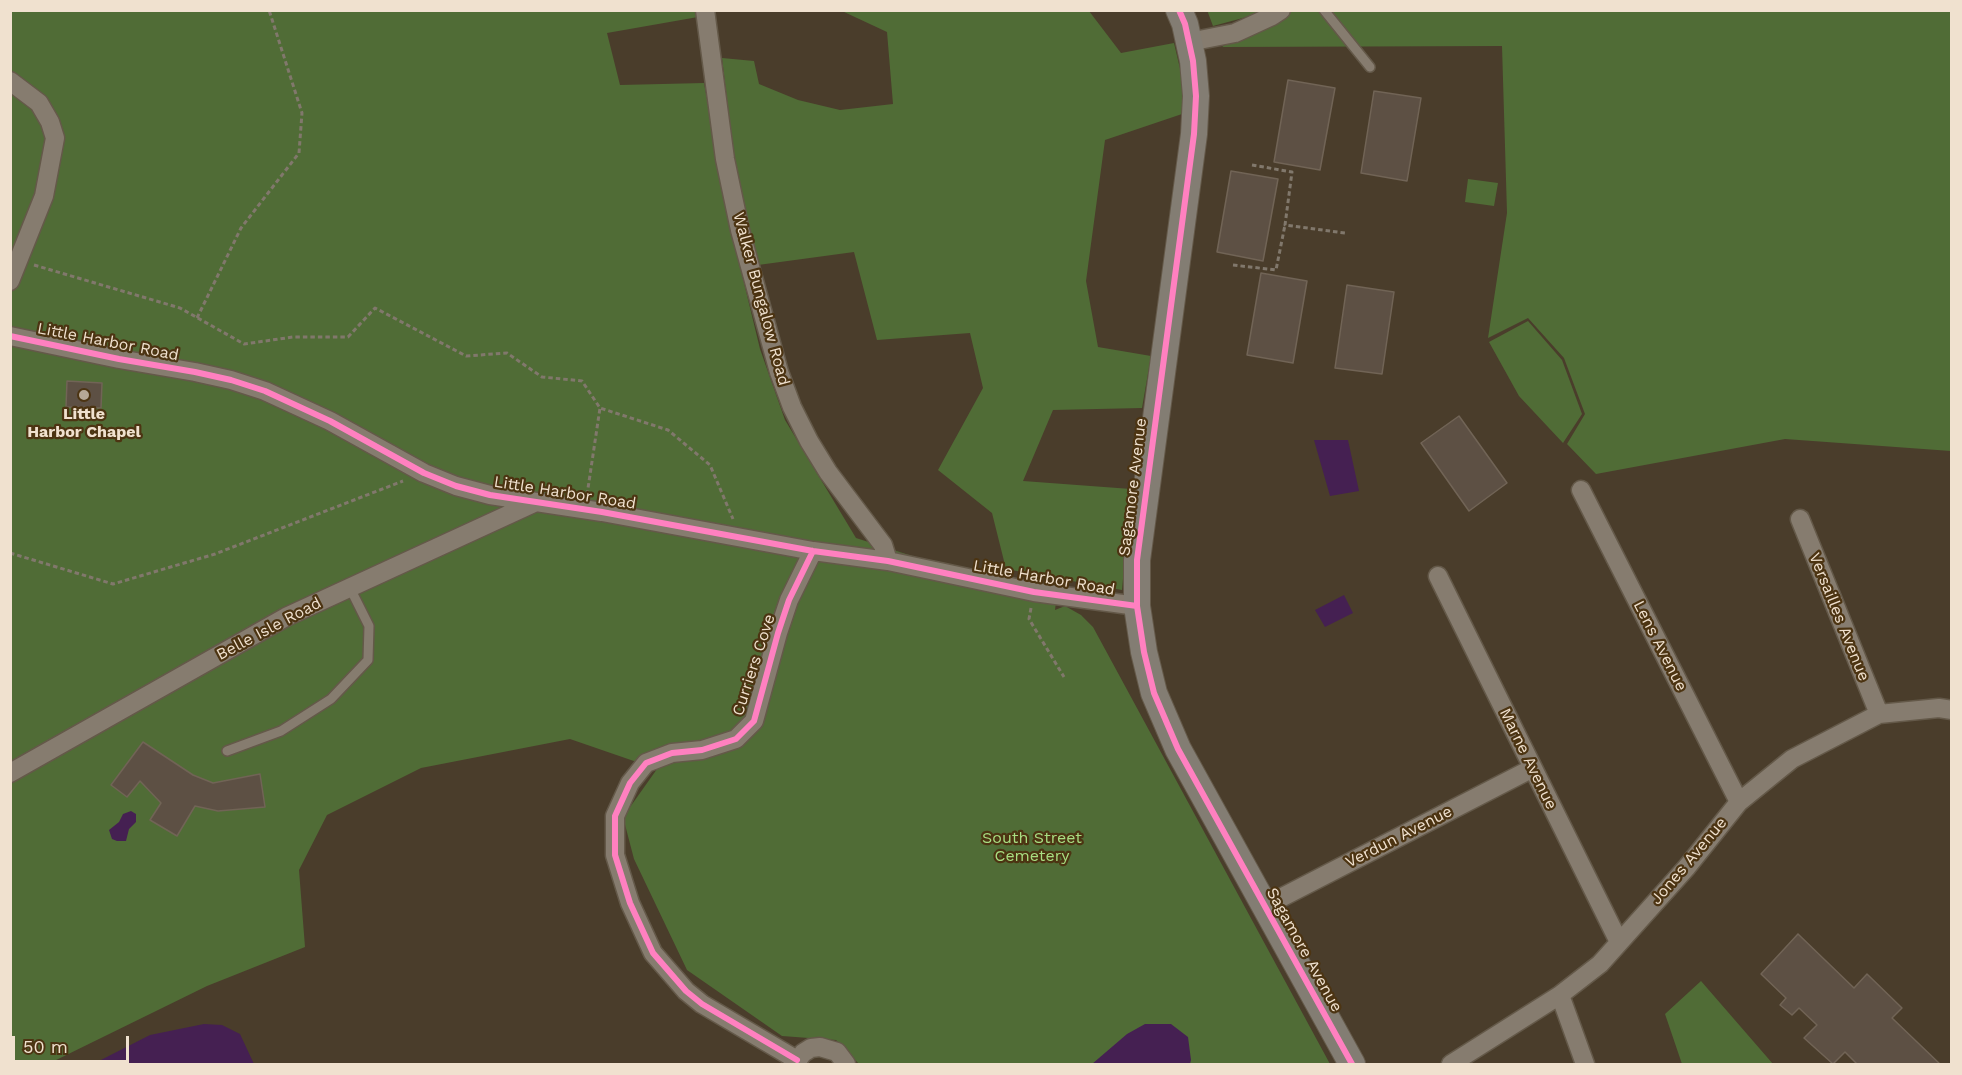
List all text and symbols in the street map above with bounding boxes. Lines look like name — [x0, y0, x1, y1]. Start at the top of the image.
street label: Walker Bungalow Road — [729, 210, 793, 388]
street label: Little Harbor Road — [36, 319, 180, 365]
marker: Little Harbor Chapel — [77, 388, 91, 402]
place label: Little Harbor Chapel — [27, 404, 141, 442]
street label: Sagamore Avenue — [1115, 417, 1151, 557]
street label: Little Harbor Road — [493, 472, 637, 514]
street label: Versailles Avenue — [1805, 550, 1873, 684]
street label: Little Harbor Road — [972, 556, 1116, 600]
street label: Belle Isle Road — [213, 593, 325, 665]
street label: Lens Avenue — [1629, 598, 1691, 694]
street label: Curriers Cove — [729, 612, 779, 718]
street label: Marne Avenue — [1495, 705, 1561, 813]
street label: Verdun Avenue — [1343, 802, 1455, 872]
street label: Jones Avenue — [1647, 813, 1731, 909]
park label: South Street Cemetery — [982, 828, 1082, 866]
street label: Sagamore Avenue — [1262, 885, 1346, 1015]
scale bar — [15, 1024, 132, 1062]
text: 50 m — [23, 1036, 68, 1057]

